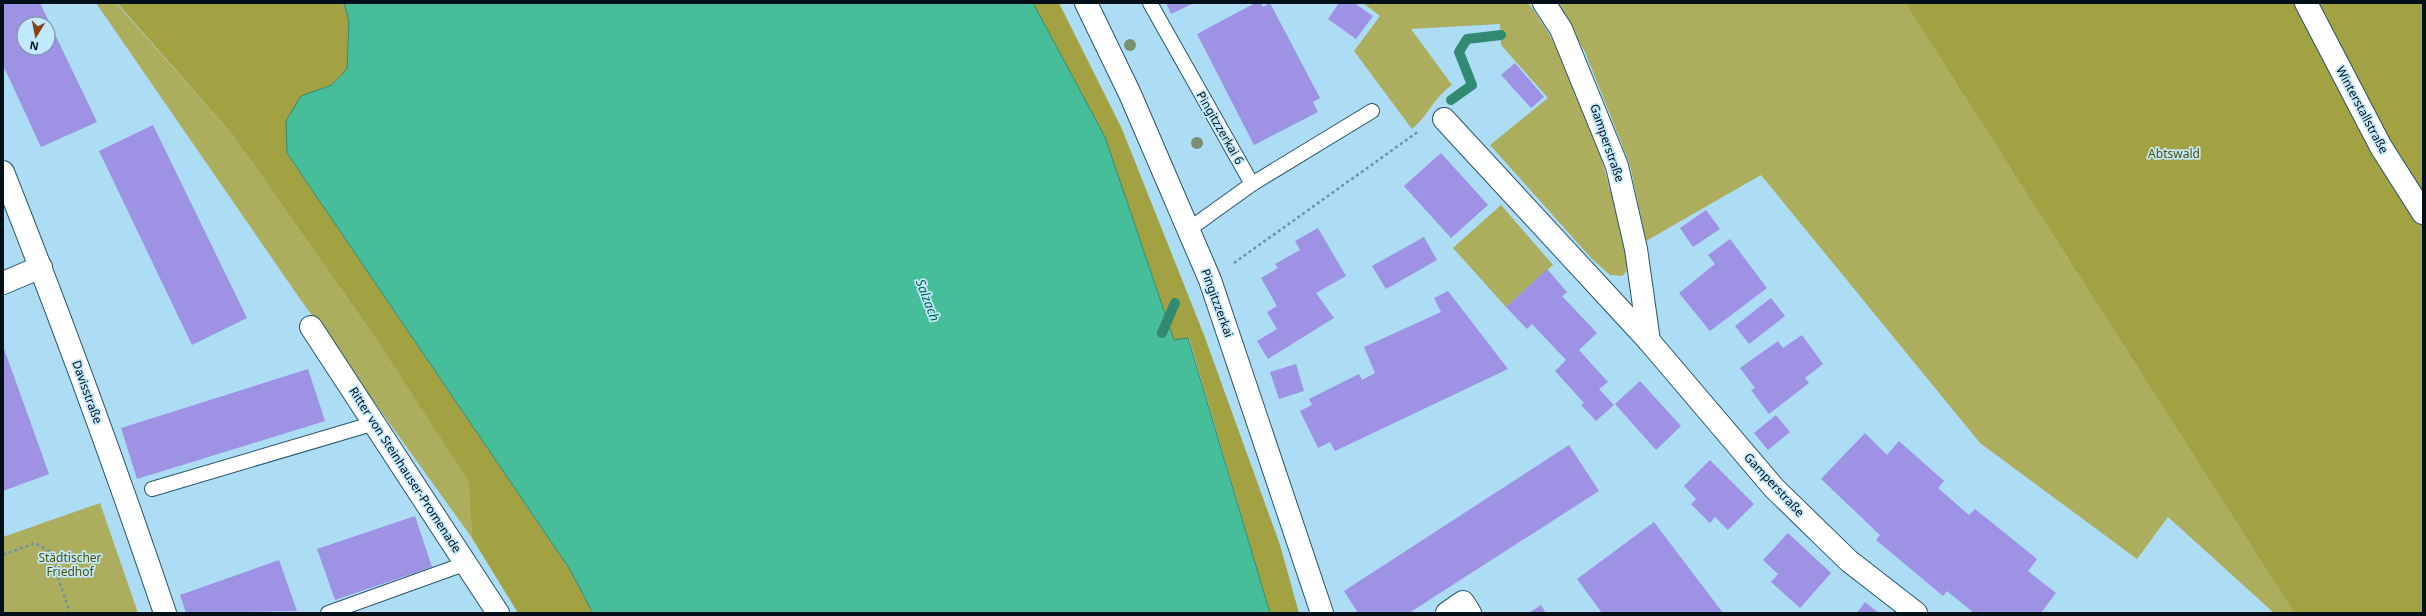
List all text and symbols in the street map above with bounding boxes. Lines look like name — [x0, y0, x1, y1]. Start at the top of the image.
north arrow — [16, 16, 56, 56]
text: N — [28, 38, 40, 55]
street label: Winterstallstraße — [2332, 63, 2393, 157]
street label: Pingitzzerkai 6 — [1193, 88, 1248, 168]
street label: Gamperstraße — [1586, 101, 1629, 184]
park label: Abtswald — [2148, 145, 2200, 162]
street label: Pingitzzerkai — [1197, 266, 1238, 339]
water label: Salzach — [912, 276, 944, 324]
street label: Davisstraße — [68, 358, 107, 426]
street label: Ritter von Steinhauser-Promenade — [345, 383, 466, 556]
street label: Gamperstraße — [1740, 449, 1809, 520]
park label: Städtischer Friedhof — [38, 549, 102, 580]

